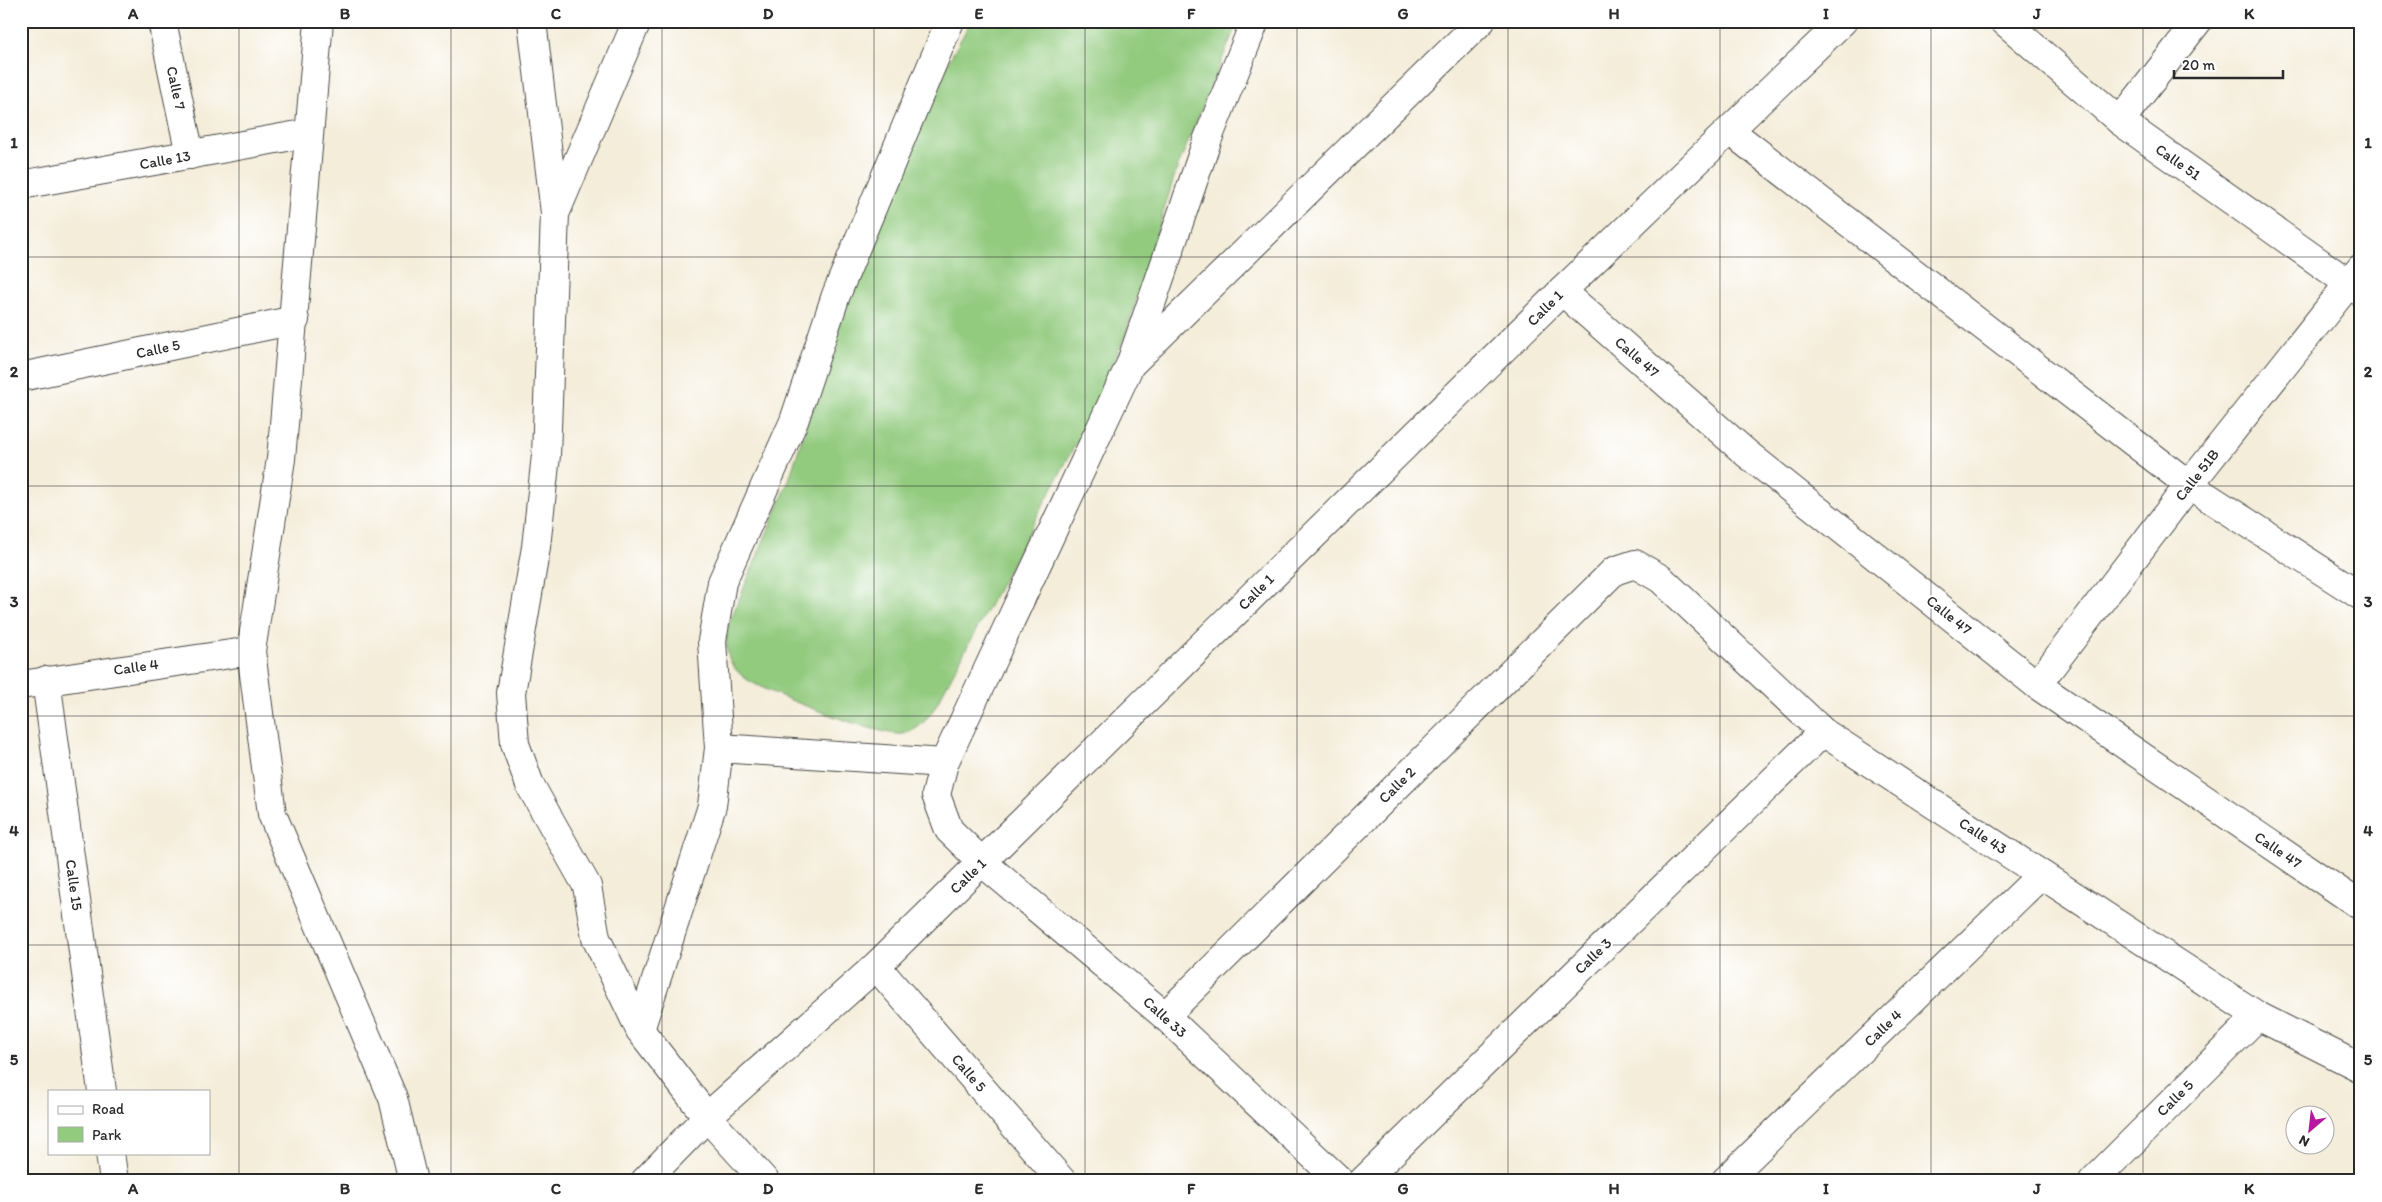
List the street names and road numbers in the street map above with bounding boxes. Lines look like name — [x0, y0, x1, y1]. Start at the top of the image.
street label: Calle 7 — [163, 65, 189, 112]
street label: Calle 51 — [2152, 140, 2204, 184]
street label: Calle 13 — [138, 147, 192, 173]
street label: Calle 1 — [1523, 286, 1567, 330]
street label: Calle 47 — [1611, 333, 1663, 382]
street label: Calle 5 — [134, 336, 182, 362]
street label: Calle 51B — [2171, 445, 2223, 505]
street label: Calle 1 — [1234, 570, 1278, 614]
street label: Calle 47 — [1923, 591, 1976, 639]
street label: Calle 4 — [112, 655, 160, 679]
street label: Calle 2 — [1375, 763, 1419, 807]
street label: Calle 43 — [1956, 814, 2010, 858]
street label: Calle 47 — [2251, 828, 2305, 873]
street label: Calle 1 — [946, 854, 990, 898]
street label: Calle 15 — [62, 858, 86, 912]
street label: Calle 3 — [1571, 934, 1615, 978]
street label: Calle 33 — [1139, 993, 1191, 1041]
street label: Calle 4 — [1860, 1006, 1906, 1050]
street label: Calle 5 — [948, 1050, 990, 1096]
street label: Calle 5 — [2153, 1076, 2197, 1120]

